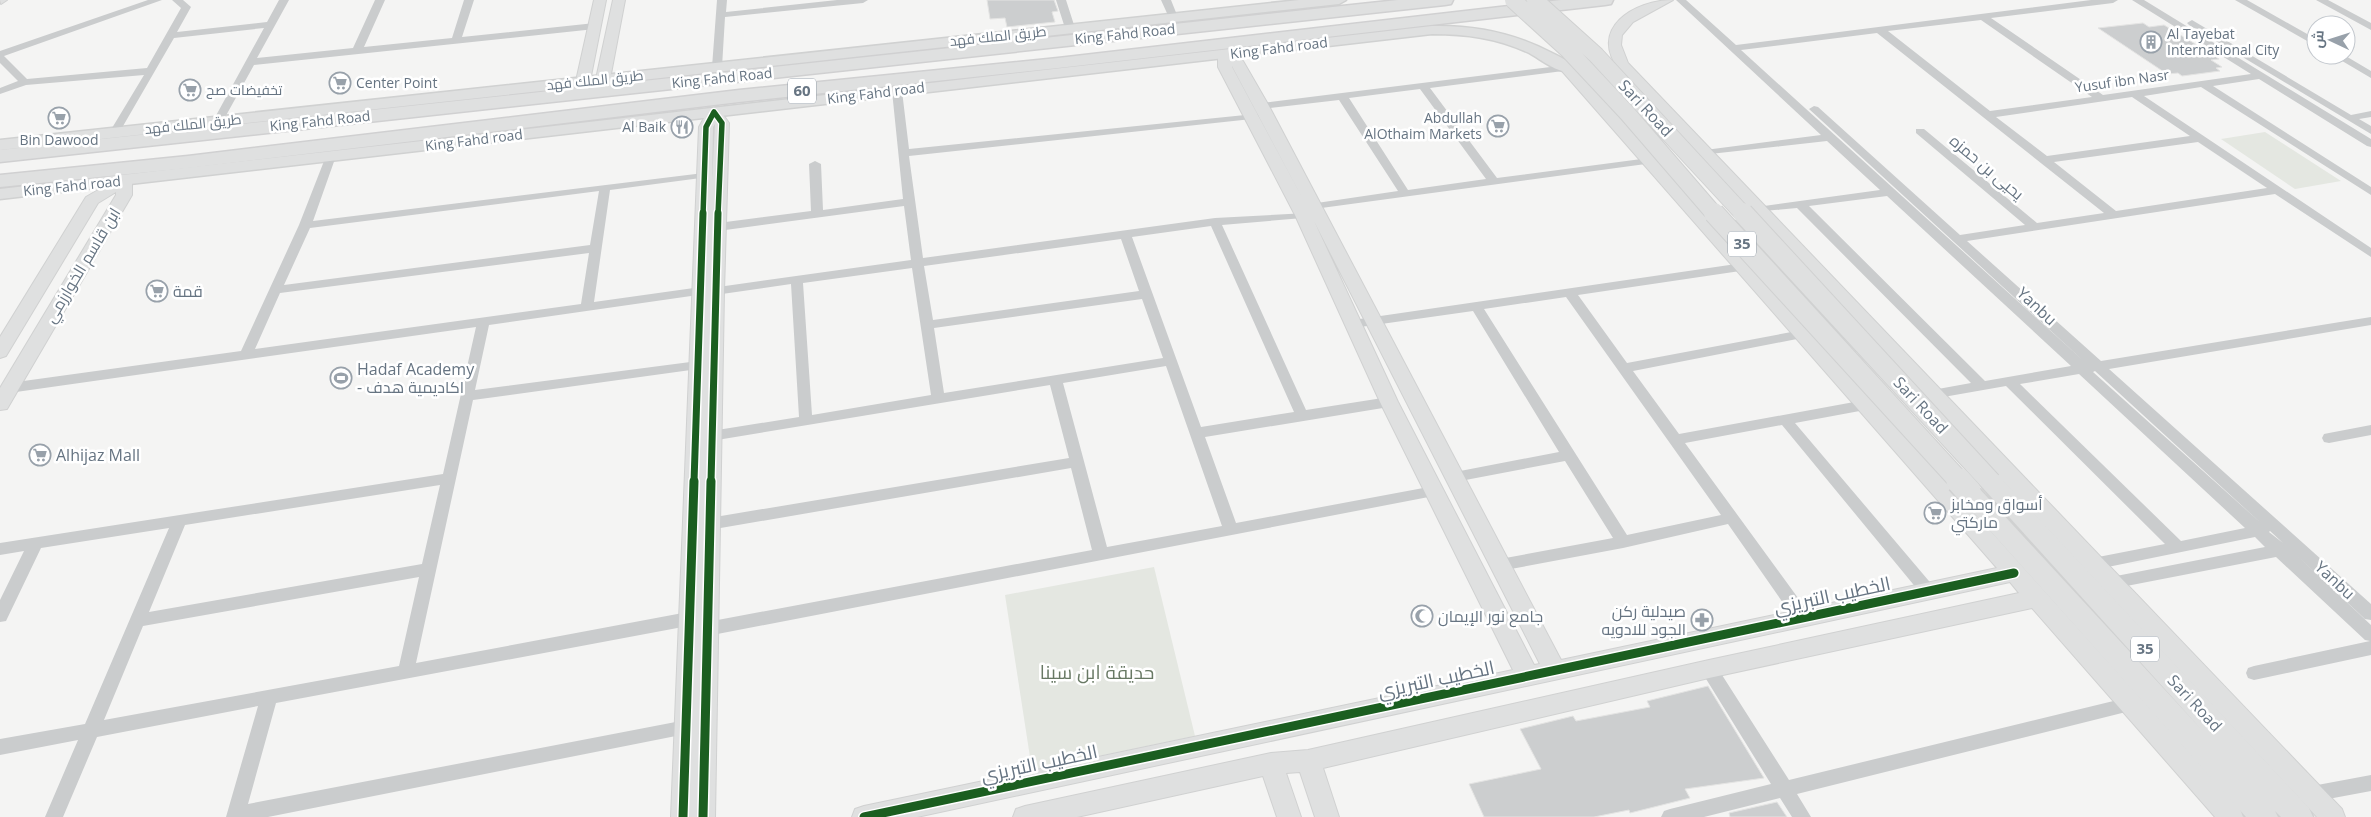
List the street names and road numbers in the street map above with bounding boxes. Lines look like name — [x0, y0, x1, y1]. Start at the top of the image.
street label: King Fahd Road — [1074, 19, 1176, 48]
street label: طريق الملك فهد — [949, 21, 1047, 50]
street label: King Fahd road — [1229, 32, 1329, 63]
street label: King Fahd Road — [671, 63, 773, 92]
street label: Yusuf ibn Nasr — [2074, 64, 2171, 97]
street label: طريق الملك فهد — [546, 65, 644, 94]
street label: Sari Road — [1614, 75, 1678, 141]
street label: King Fahd road — [826, 77, 926, 108]
road number: 60 — [788, 78, 816, 104]
street label: King Fahd Road — [269, 106, 371, 135]
street label: طريق الملك فهد — [144, 109, 242, 138]
street label: King Fahd road — [424, 124, 524, 155]
street label: يحيى بن حمزه — [1945, 130, 2029, 205]
street label: King Fahd road — [22, 171, 122, 200]
street label: ابن قاسم الخوارزمي — [39, 203, 128, 328]
road number: 35 — [1728, 232, 1756, 256]
street label: Yanbu — [2012, 282, 2062, 330]
street label: Sari Road — [1889, 372, 1953, 438]
street label: Yanbu — [2310, 556, 2360, 604]
street label: الخطيب التبريزي — [1771, 570, 1893, 622]
road number: 35 — [2131, 636, 2159, 662]
street label: الخطيب التبريزي — [1375, 654, 1497, 706]
street label: Sari Road — [2163, 670, 2227, 736]
street label: الخطيب التبريزي — [978, 738, 1100, 790]

